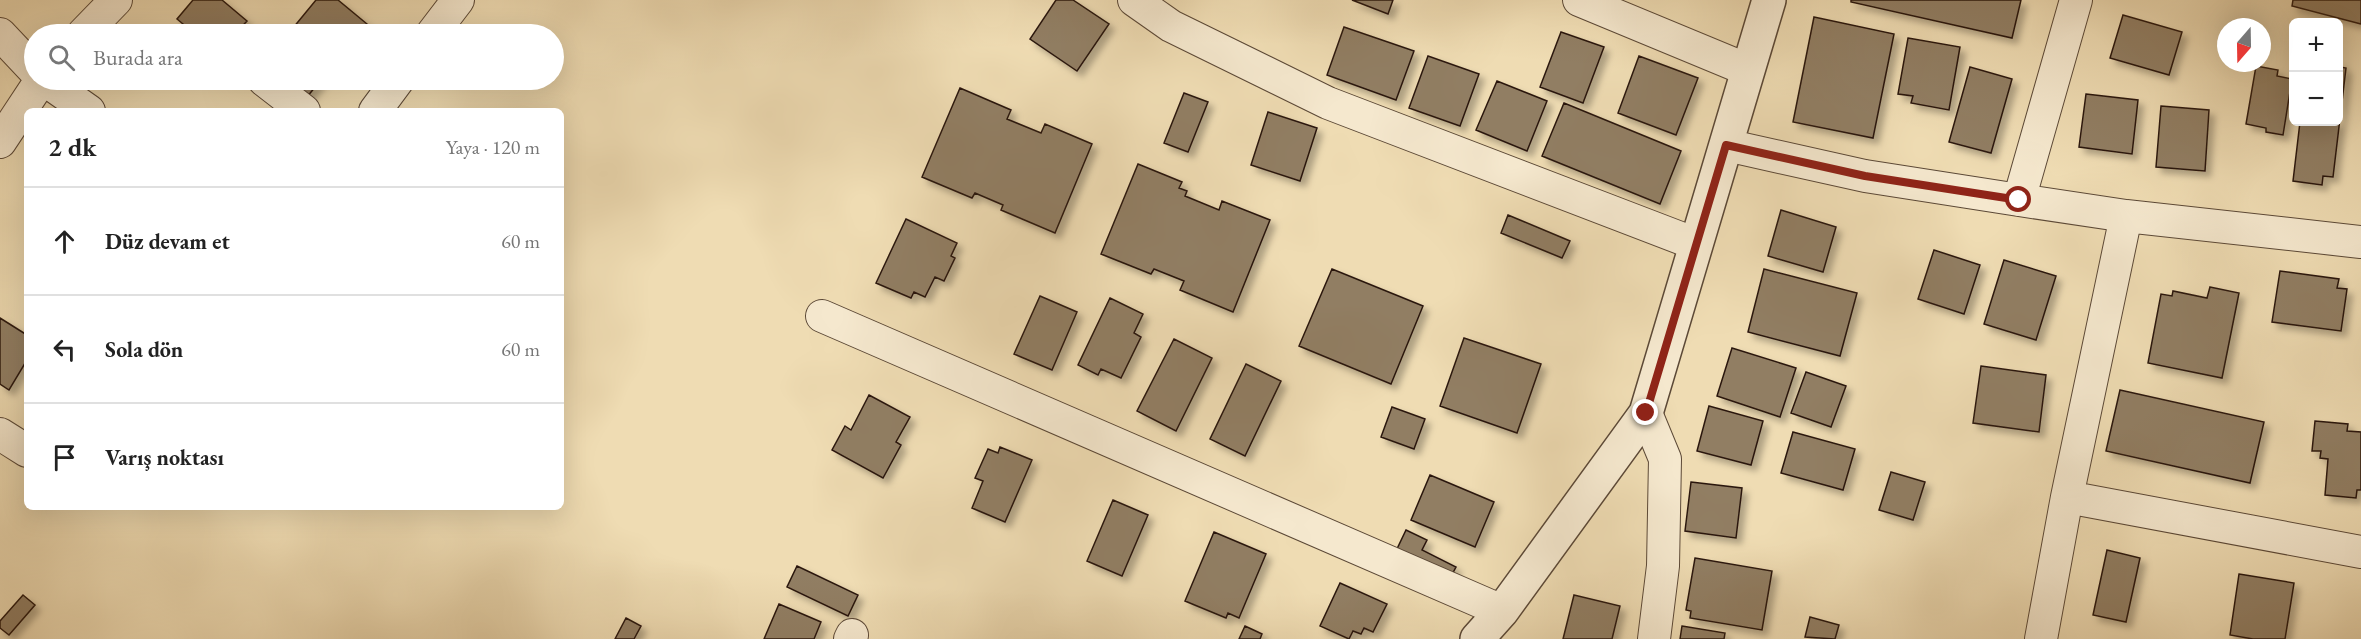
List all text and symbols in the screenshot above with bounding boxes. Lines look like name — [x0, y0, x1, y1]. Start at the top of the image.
north arrow — [2217, 18, 2271, 72]
map controls — [2289, 18, 2343, 126]
button: + — [2289, 18, 2343, 72]
search box — [24, 24, 564, 90]
icon: search — [45, 41, 78, 74]
text: Burada ara — [93, 43, 183, 72]
button: − — [2289, 72, 2343, 126]
text: 2 dk — [48, 130, 97, 164]
text: Yaya · 120 m — [446, 134, 540, 160]
route start — [2005, 186, 2031, 212]
icon: ahead — [48, 225, 81, 258]
text: Düz devam et — [105, 227, 230, 256]
text: 60 m — [501, 228, 540, 254]
icon: left — [48, 333, 81, 366]
text: Sola dön — [105, 335, 183, 364]
text: 60 m — [501, 336, 540, 362]
route end — [1632, 399, 1658, 425]
icon: arrive — [48, 441, 81, 474]
text: Varış noktası — [105, 443, 224, 472]

